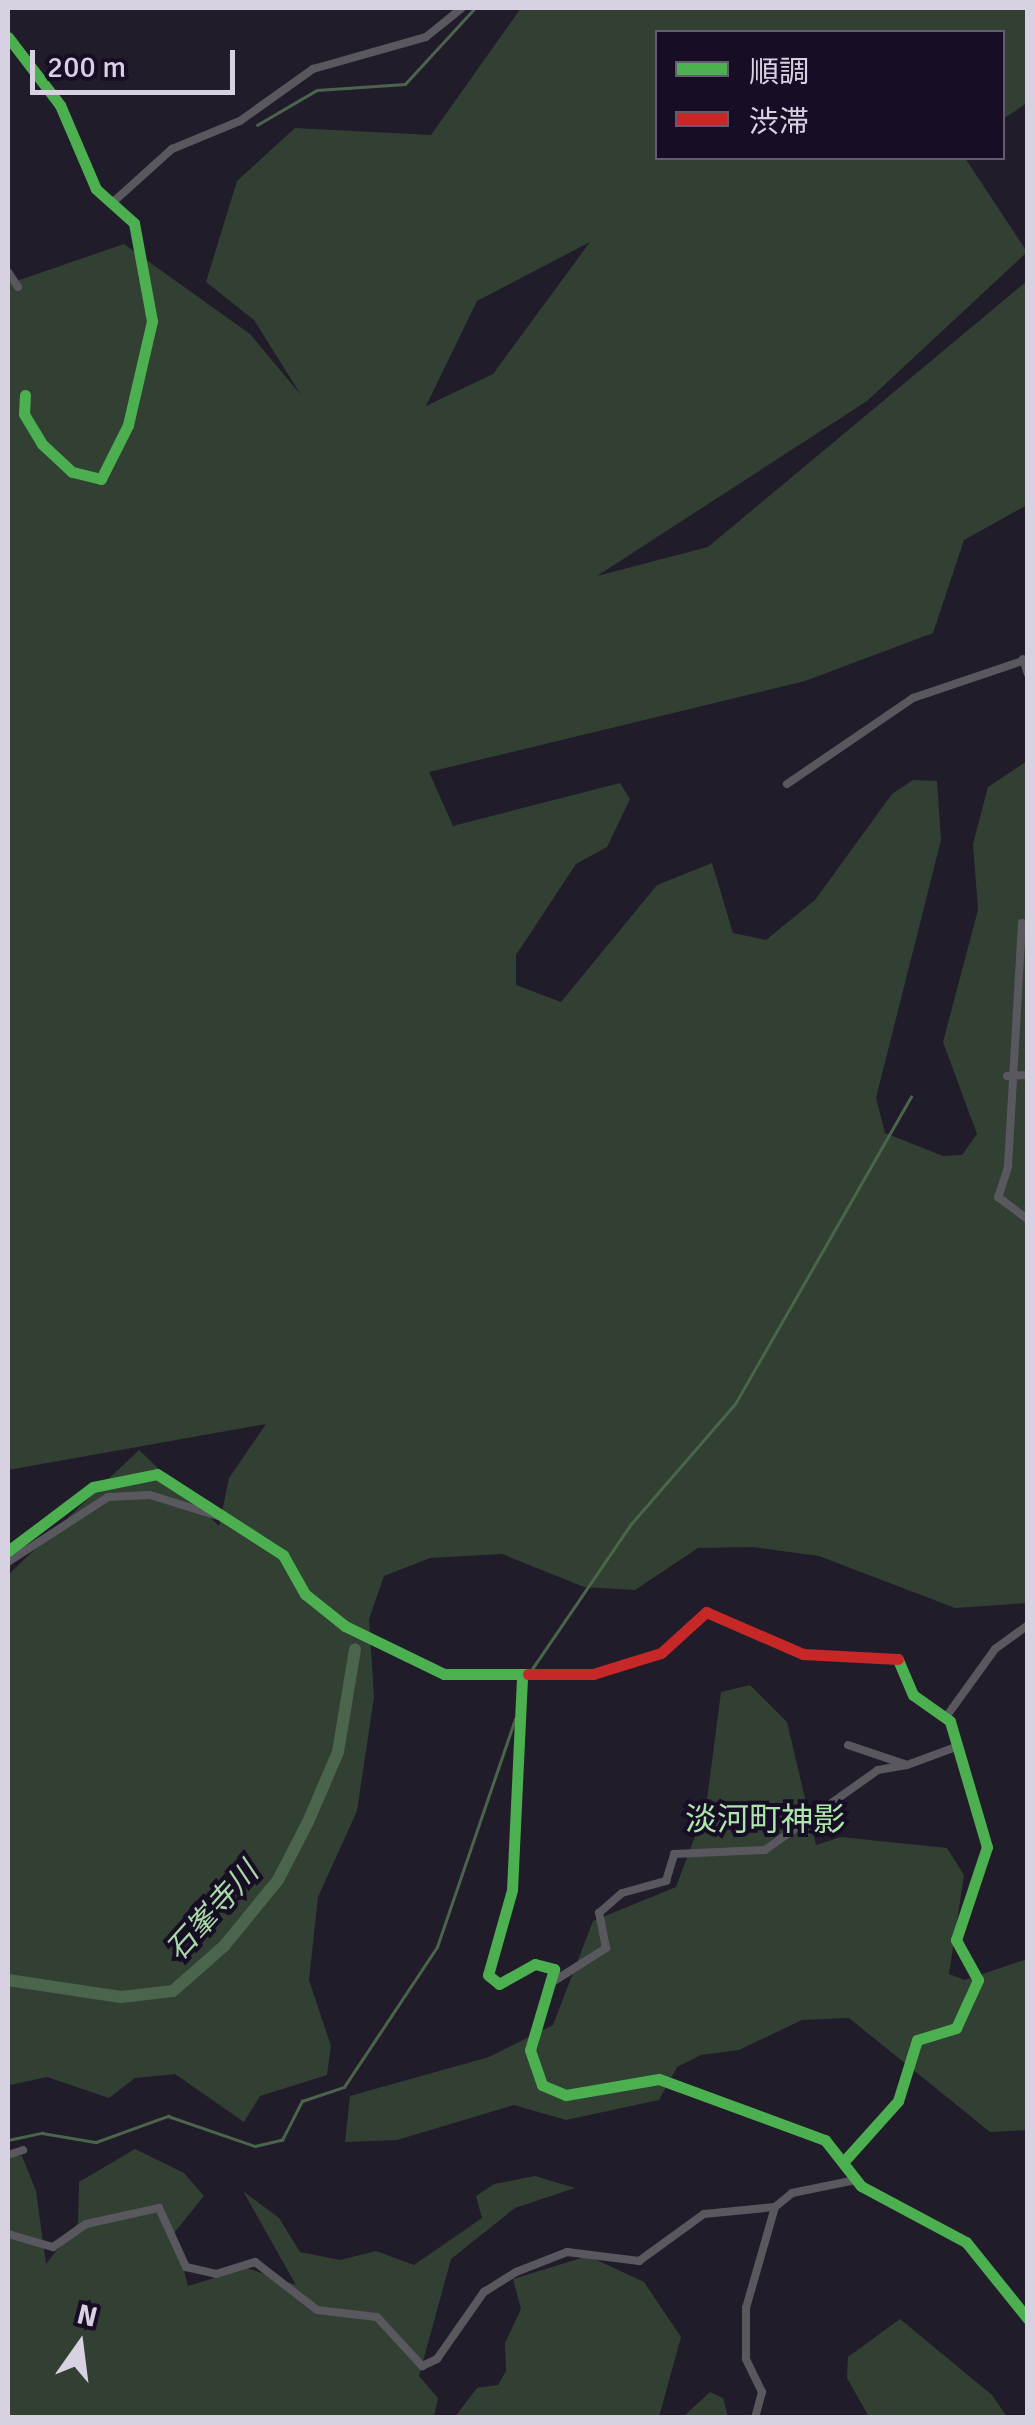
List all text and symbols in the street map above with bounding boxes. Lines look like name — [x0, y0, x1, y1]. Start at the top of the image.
scale bar — [35, 30, 240, 92]
legend — [655, 30, 1005, 160]
text: 200 m — [47, 49, 126, 86]
text: 順調 — [749, 54, 809, 91]
text: 渋滞 — [749, 104, 809, 141]
district label: 淡河町神影 — [685, 1801, 845, 1839]
water label: 石峯寺川 — [159, 1855, 267, 1969]
north arrow — [30, 2295, 130, 2395]
text: N — [74, 2297, 101, 2335]

